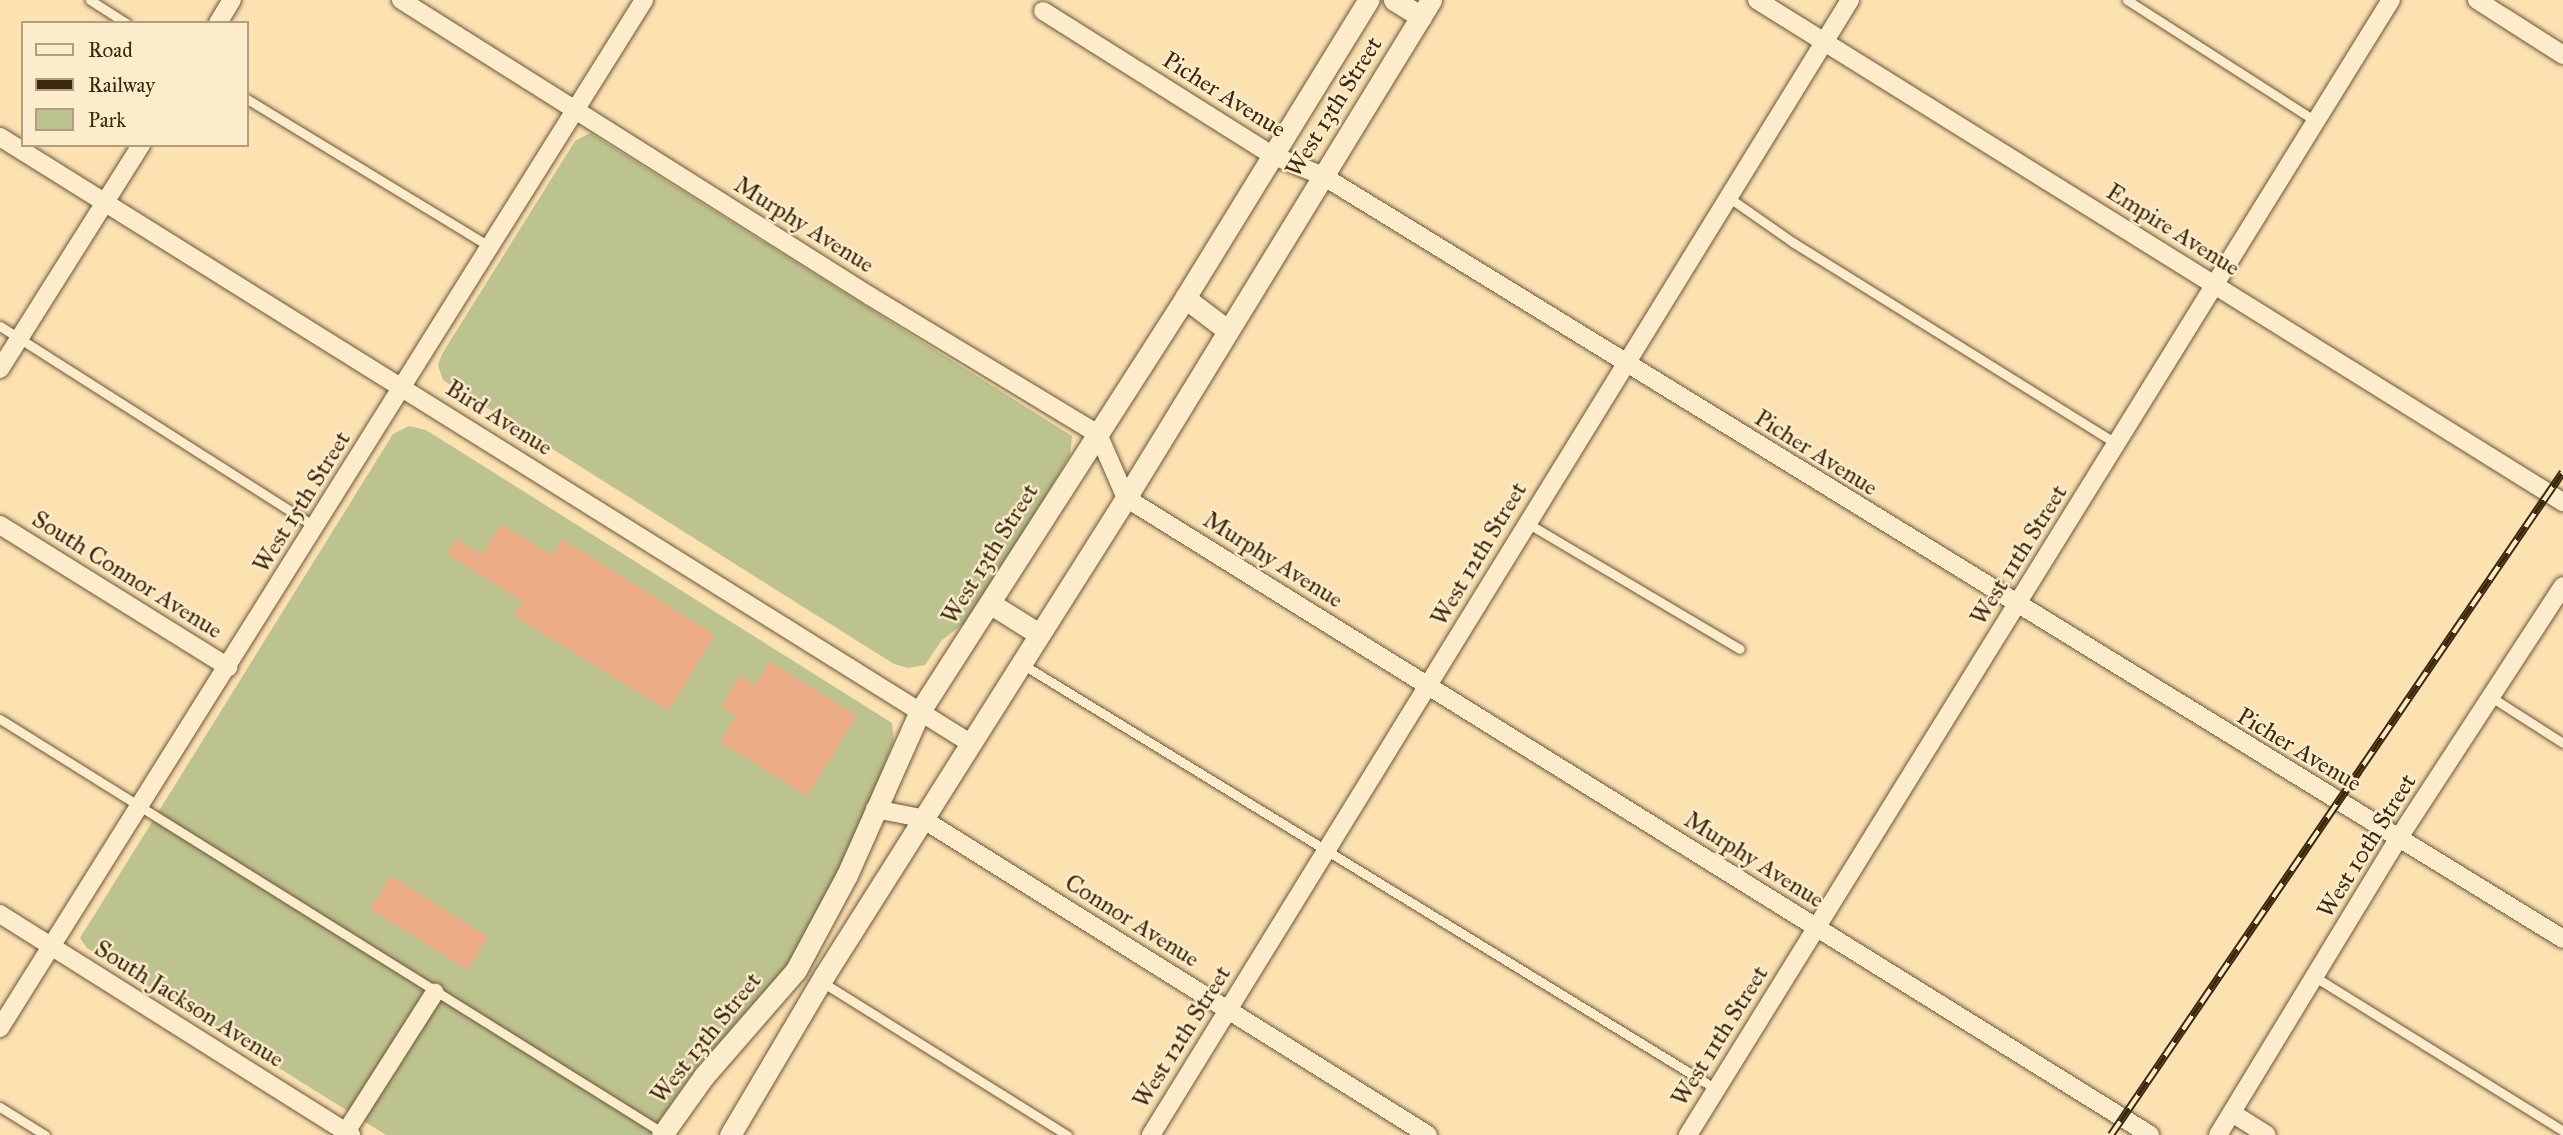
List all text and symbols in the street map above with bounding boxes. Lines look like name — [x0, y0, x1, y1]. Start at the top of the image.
legend — [21, 21, 248, 147]
street label: West 13th Street — [1279, 32, 1389, 182]
text: Road — [88, 37, 133, 63]
street label: Picher Avenue — [1157, 46, 1291, 144]
text: Railway — [88, 72, 155, 98]
text: Park — [88, 107, 126, 133]
street label: Murphy Avenue — [729, 171, 879, 279]
street label: Empire Avenue — [2101, 178, 2245, 282]
street label: Bird Avenue — [440, 374, 558, 462]
street label: Picher Avenue — [1749, 404, 1883, 502]
street label: West 15th Street — [247, 426, 357, 578]
street label: West 12th Street — [1425, 477, 1533, 631]
street label: West 13th Street — [935, 479, 1045, 629]
street label: West 11th Street — [1964, 480, 2074, 630]
street label: South Connor Avenue — [27, 505, 227, 645]
street label: Murphy Avenue — [1198, 506, 1348, 614]
street label: Picher Avenue — [2232, 702, 2366, 798]
street label: West 10th Street — [2311, 769, 2423, 923]
street label: Murphy Avenue — [1679, 806, 1829, 914]
street label: Connor Avenue — [1059, 868, 1205, 974]
street label: South Jackson Avenue — [89, 934, 289, 1074]
street label: West 12th Street — [1127, 961, 1237, 1113]
street label: West 11th Street — [1665, 961, 1775, 1111]
street label: West 13th Street — [644, 967, 768, 1109]

